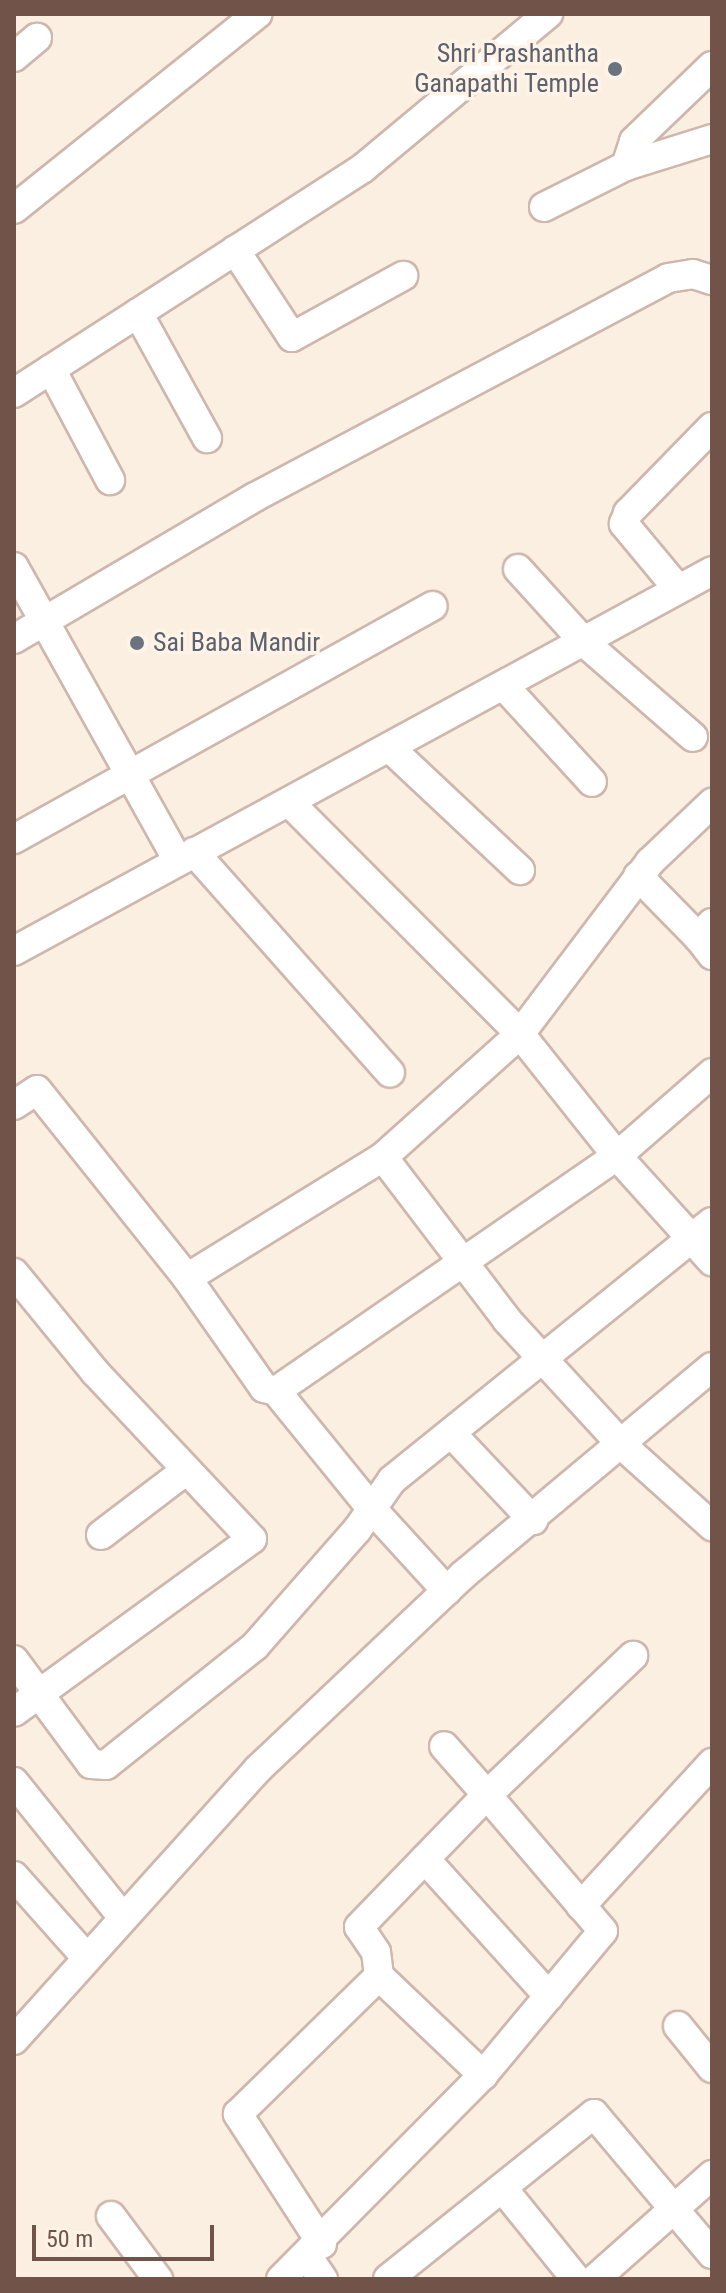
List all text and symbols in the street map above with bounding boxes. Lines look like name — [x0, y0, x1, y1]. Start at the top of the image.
place label: Shri Prashantha Ganapathi Temple — [414, 38, 599, 100]
marker: Shri Prashantha Ganapathi Temple — [606, 60, 624, 78]
place label: Sai Baba Mandir — [153, 627, 320, 659]
marker: Sai Baba Mandir — [128, 634, 146, 652]
scale bar — [36, 2209, 218, 2259]
text: 50 m — [46, 2225, 93, 2253]

